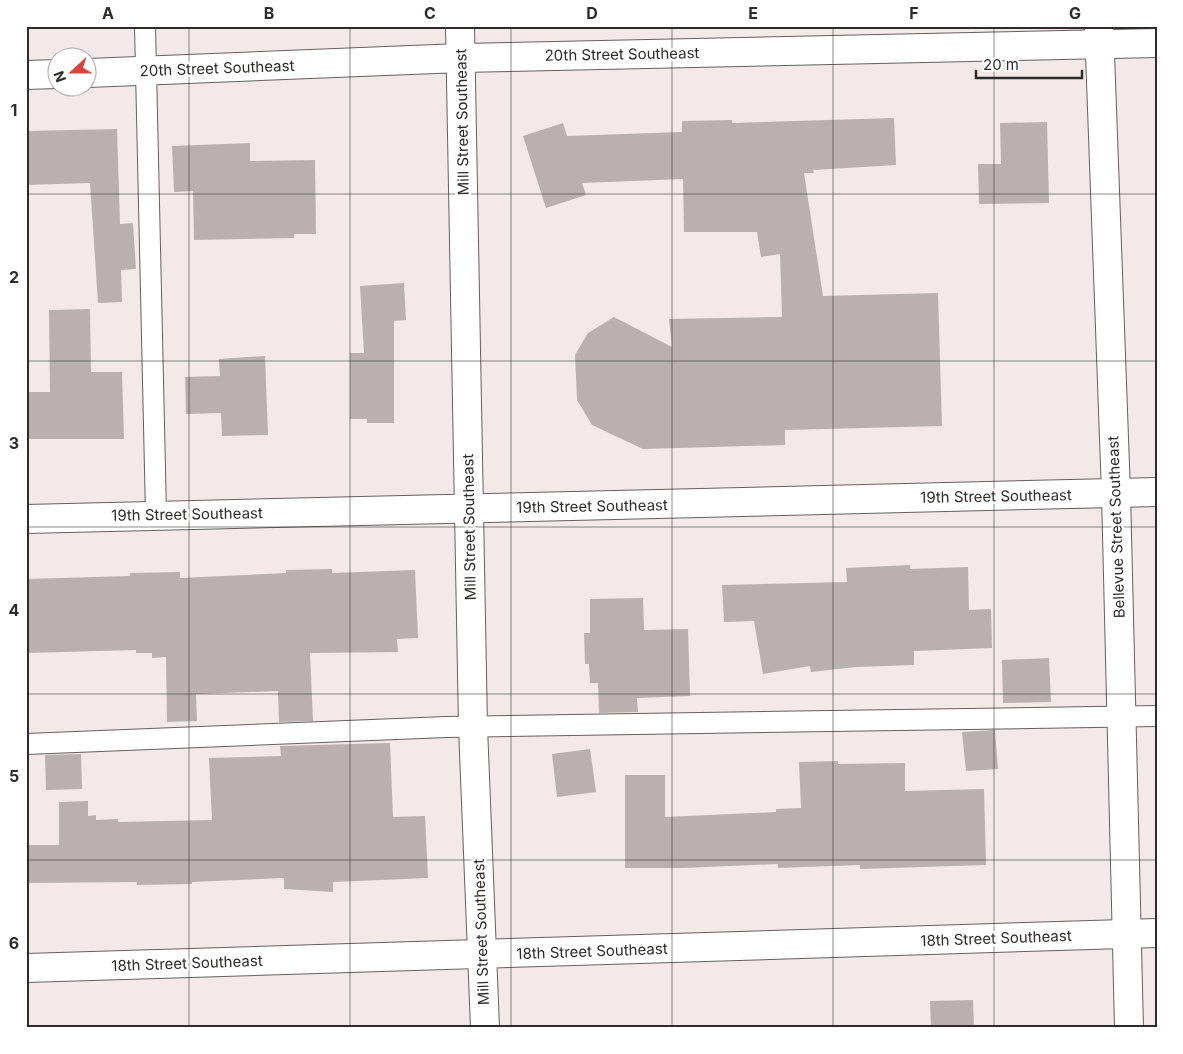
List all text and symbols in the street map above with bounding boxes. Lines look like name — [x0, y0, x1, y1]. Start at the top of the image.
text: A — [102, 3, 114, 23]
text: B — [264, 3, 274, 23]
text: C — [424, 3, 436, 23]
text: D — [586, 3, 598, 23]
text: E — [748, 3, 758, 23]
text: F — [909, 3, 919, 23]
text: G — [1069, 3, 1081, 23]
street label: 20th Street Southeast — [544, 43, 700, 65]
north arrow — [48, 48, 98, 98]
street label: Mill Street Southeast — [451, 48, 473, 195]
scale bar — [976, 48, 1082, 80]
text: 20 m — [983, 55, 1019, 74]
street label: 20th Street Southeast — [139, 56, 295, 80]
text: N — [50, 69, 69, 85]
text: 1 — [11, 100, 17, 120]
text: 2 — [9, 267, 19, 287]
text: 3 — [9, 433, 19, 453]
street label: Bellevue Street Southeast — [1103, 435, 1129, 619]
street label: Mill Street Southeast — [458, 453, 480, 600]
street label: 19th Street Southeast — [920, 485, 1072, 507]
street label: 19th Street Southeast — [516, 495, 668, 517]
street label: 19th Street Southeast — [111, 503, 263, 525]
text: 4 — [9, 600, 20, 620]
text: 5 — [9, 766, 19, 786]
street label: Mill Street Southeast — [469, 858, 493, 1006]
street label: 18th Street Southeast — [920, 926, 1072, 950]
text: 6 — [9, 933, 19, 953]
street label: 18th Street Southeast — [516, 939, 668, 963]
street label: 18th Street Southeast — [111, 951, 263, 975]

